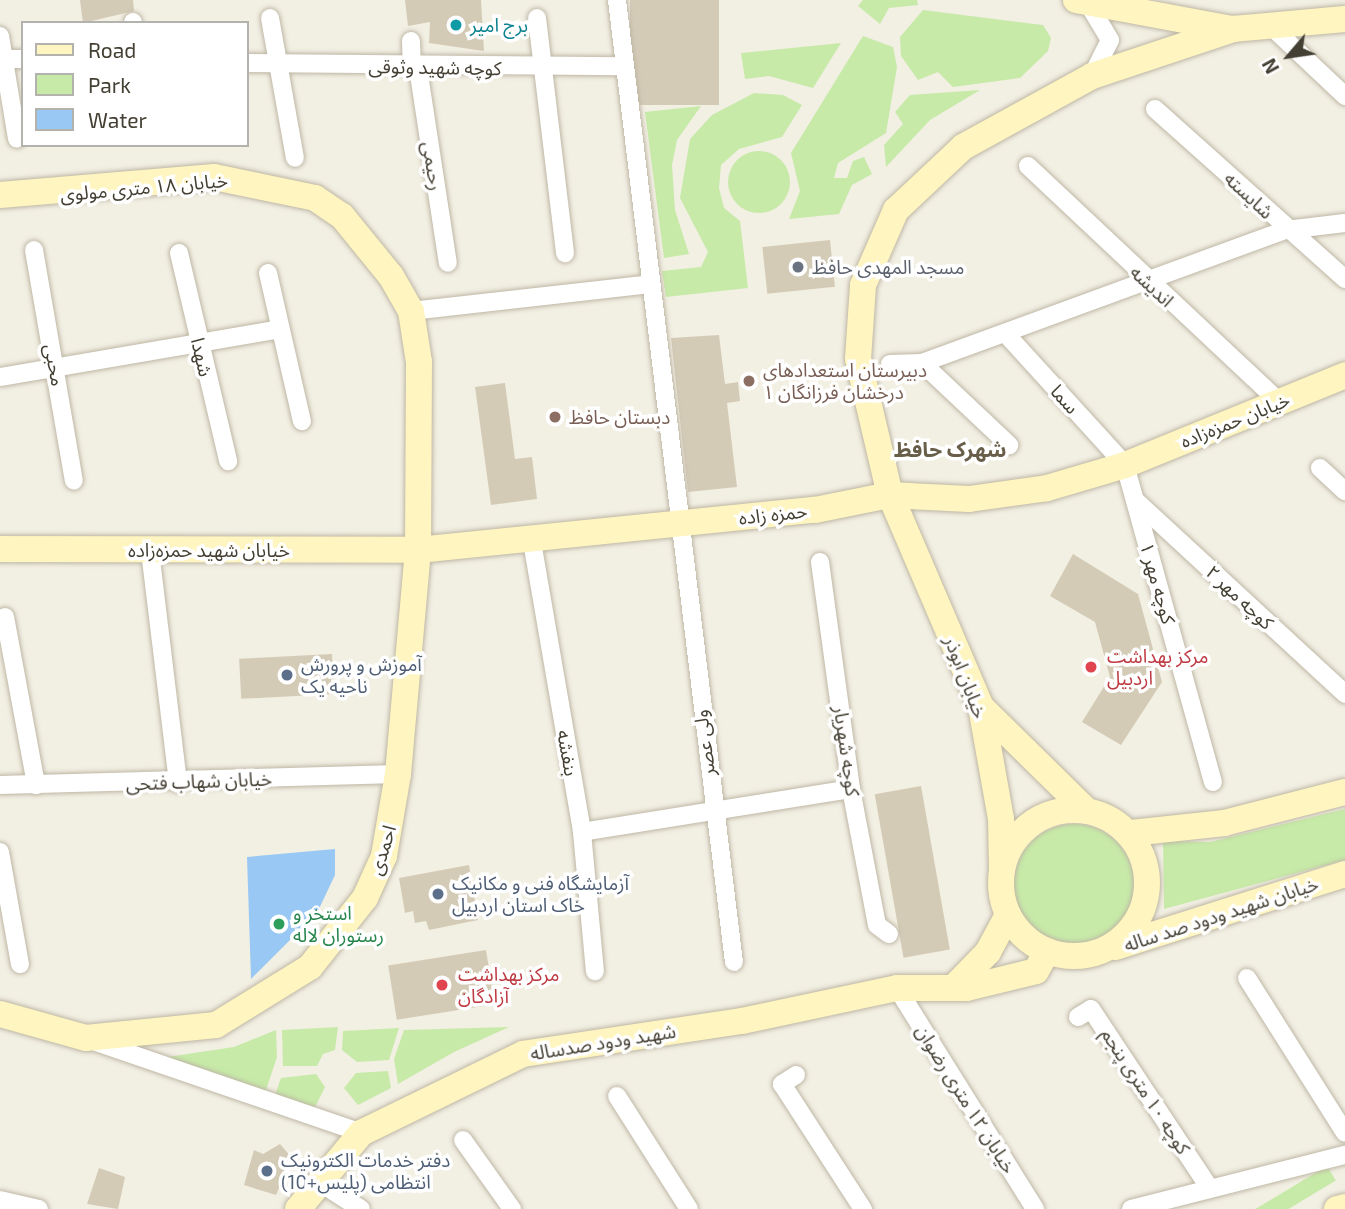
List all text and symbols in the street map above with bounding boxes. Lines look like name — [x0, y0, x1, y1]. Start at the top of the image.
place label: برج امیر — [470, 14, 528, 36]
marker: برج امیر — [448, 17, 464, 33]
legend — [21, 21, 248, 147]
north arrow — [1254, 21, 1324, 91]
text: Road — [88, 37, 136, 62]
street label: کوچه شهید وثوقی — [368, 54, 502, 80]
text: N — [1257, 55, 1284, 78]
text: Park — [88, 72, 131, 97]
text: Water — [88, 107, 147, 132]
street label: رحیمی — [418, 140, 448, 192]
street label: شایسته — [1220, 167, 1278, 223]
street label: خیابان ۱۸ متری مولوی — [59, 168, 229, 206]
place label: مسجد المهدی حافظ — [812, 256, 964, 278]
marker: مسجد المهدی حافظ — [790, 259, 806, 275]
street label: اندیشه — [1126, 260, 1178, 312]
street label: شهدا — [186, 335, 218, 379]
street label: محبی — [40, 342, 70, 388]
place label: دبیرستان استعدادهای درخشان فرزانگان ۱ — [763, 359, 927, 403]
marker: دبیرستان استعدادهای درخشان فرزانگان ۱ — [741, 373, 757, 389]
street label: سما — [1046, 380, 1084, 418]
street label: خیابان حمزه‌زاده — [1177, 388, 1293, 452]
place label: دبستان حافظ — [569, 406, 670, 428]
marker: دبستان حافظ — [547, 409, 563, 425]
district label: شهرک حافظ — [894, 436, 1006, 462]
street label: حمزه زاده — [738, 499, 808, 529]
street label: خیابان شهید حمزه‌زاده — [128, 539, 290, 561]
street label: کوچه مهر ۱ — [1136, 540, 1180, 626]
street label: کوچه مهر ۲ — [1202, 560, 1278, 634]
street label: خیابان ابوذر — [940, 633, 992, 721]
place label: مرکز بهداشت اردبیل — [1107, 645, 1208, 689]
place label: آموزش و پرورش ناحیه یک — [301, 653, 422, 697]
marker: مرکز بهداشت اردبیل — [1081, 657, 1101, 677]
marker: آموزش و پرورش ناحیه یک — [279, 667, 295, 683]
street label: کوچه شهریار — [829, 704, 865, 798]
street label: ولی عصر — [689, 708, 719, 778]
street label: بنفشه — [553, 728, 583, 778]
street label: خیابان شهاب فتحی — [125, 767, 273, 795]
street label: احمدی — [364, 822, 400, 878]
place label: آزمایشگاه فنی و مکانیک خاک استان اردبیل — [452, 872, 629, 916]
street label: خیابان شهید ودود صد ساله — [1121, 872, 1321, 956]
marker: آزمایشگاه فنی و مکانیک خاک استان اردبیل — [430, 886, 446, 902]
place label: استخر و رستوران لاله — [293, 902, 384, 946]
marker: استخر و رستوران لاله — [271, 916, 287, 932]
place label: مرکز بهداشت آزادگان — [458, 963, 559, 1007]
marker: مرکز بهداشت آزادگان — [432, 975, 452, 995]
street label: شهید ودود صدساله — [529, 1019, 677, 1065]
street label: خیابان ۱۲ متری رضوان — [911, 1020, 1021, 1178]
street label: کوچه ۱۰ متری پنجم — [1097, 1024, 1195, 1158]
place label: دفتر خدمات الکترونیک انتظامی (پلیس+10) — [281, 1149, 450, 1193]
marker: دفتر خدمات الکترونیک انتظامی (پلیس+10) — [259, 1163, 275, 1179]

